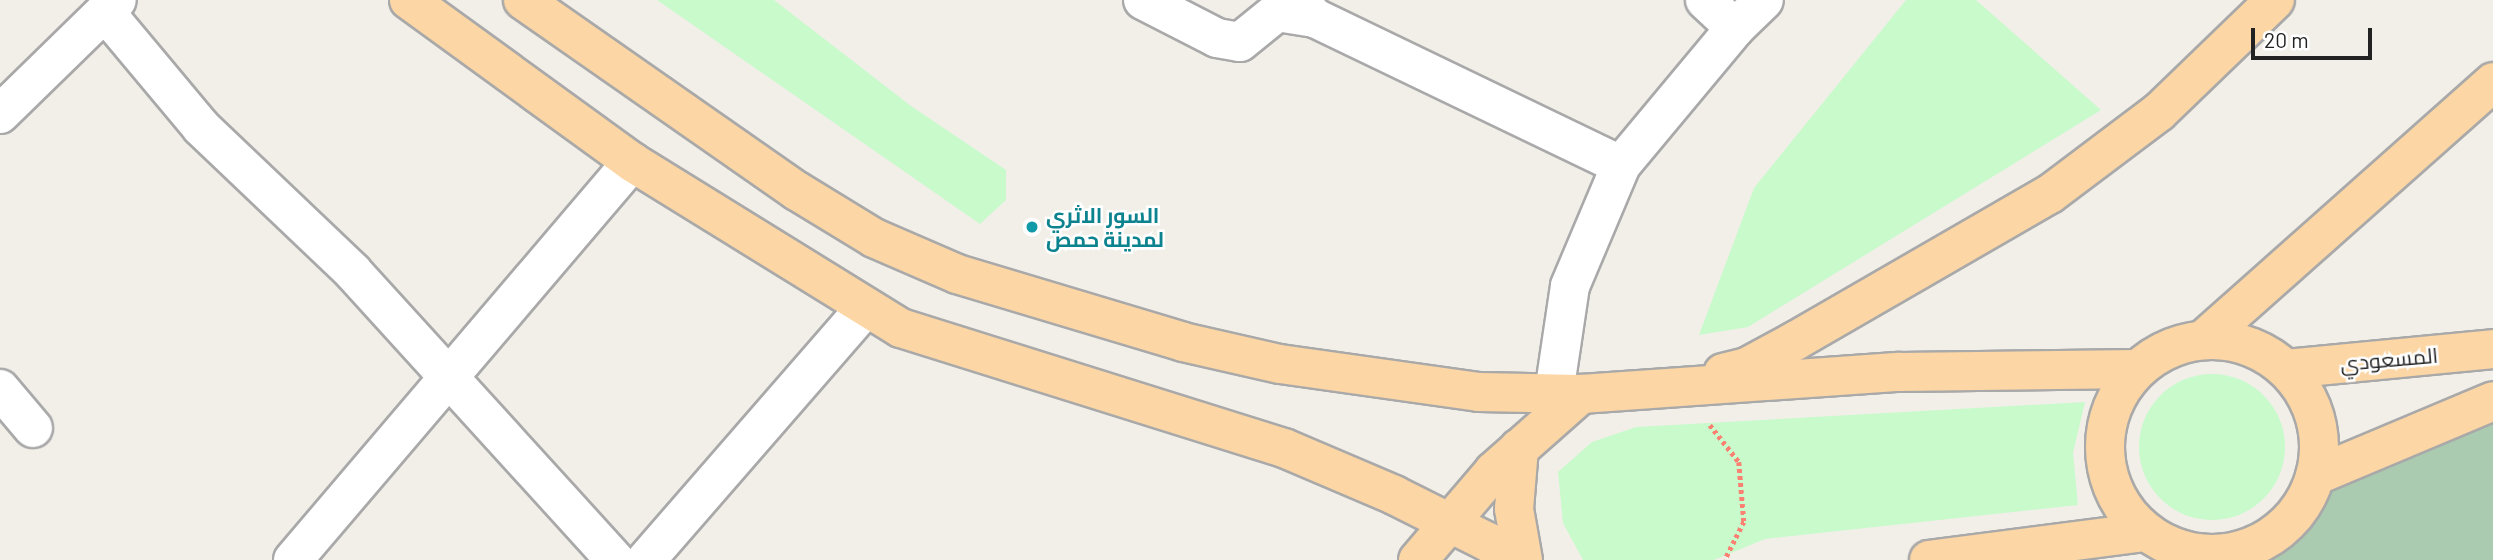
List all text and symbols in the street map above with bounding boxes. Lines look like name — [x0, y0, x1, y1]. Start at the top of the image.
scale bar — [2255, 14, 2376, 58]
text: 20 m — [2264, 27, 2309, 52]
place label: السور الاثري لمدينة حمص — [1046, 202, 1164, 252]
marker: السور الاثري لمدينة حمص — [1024, 219, 1040, 235]
street label: المسعودي — [2339, 342, 2439, 376]

